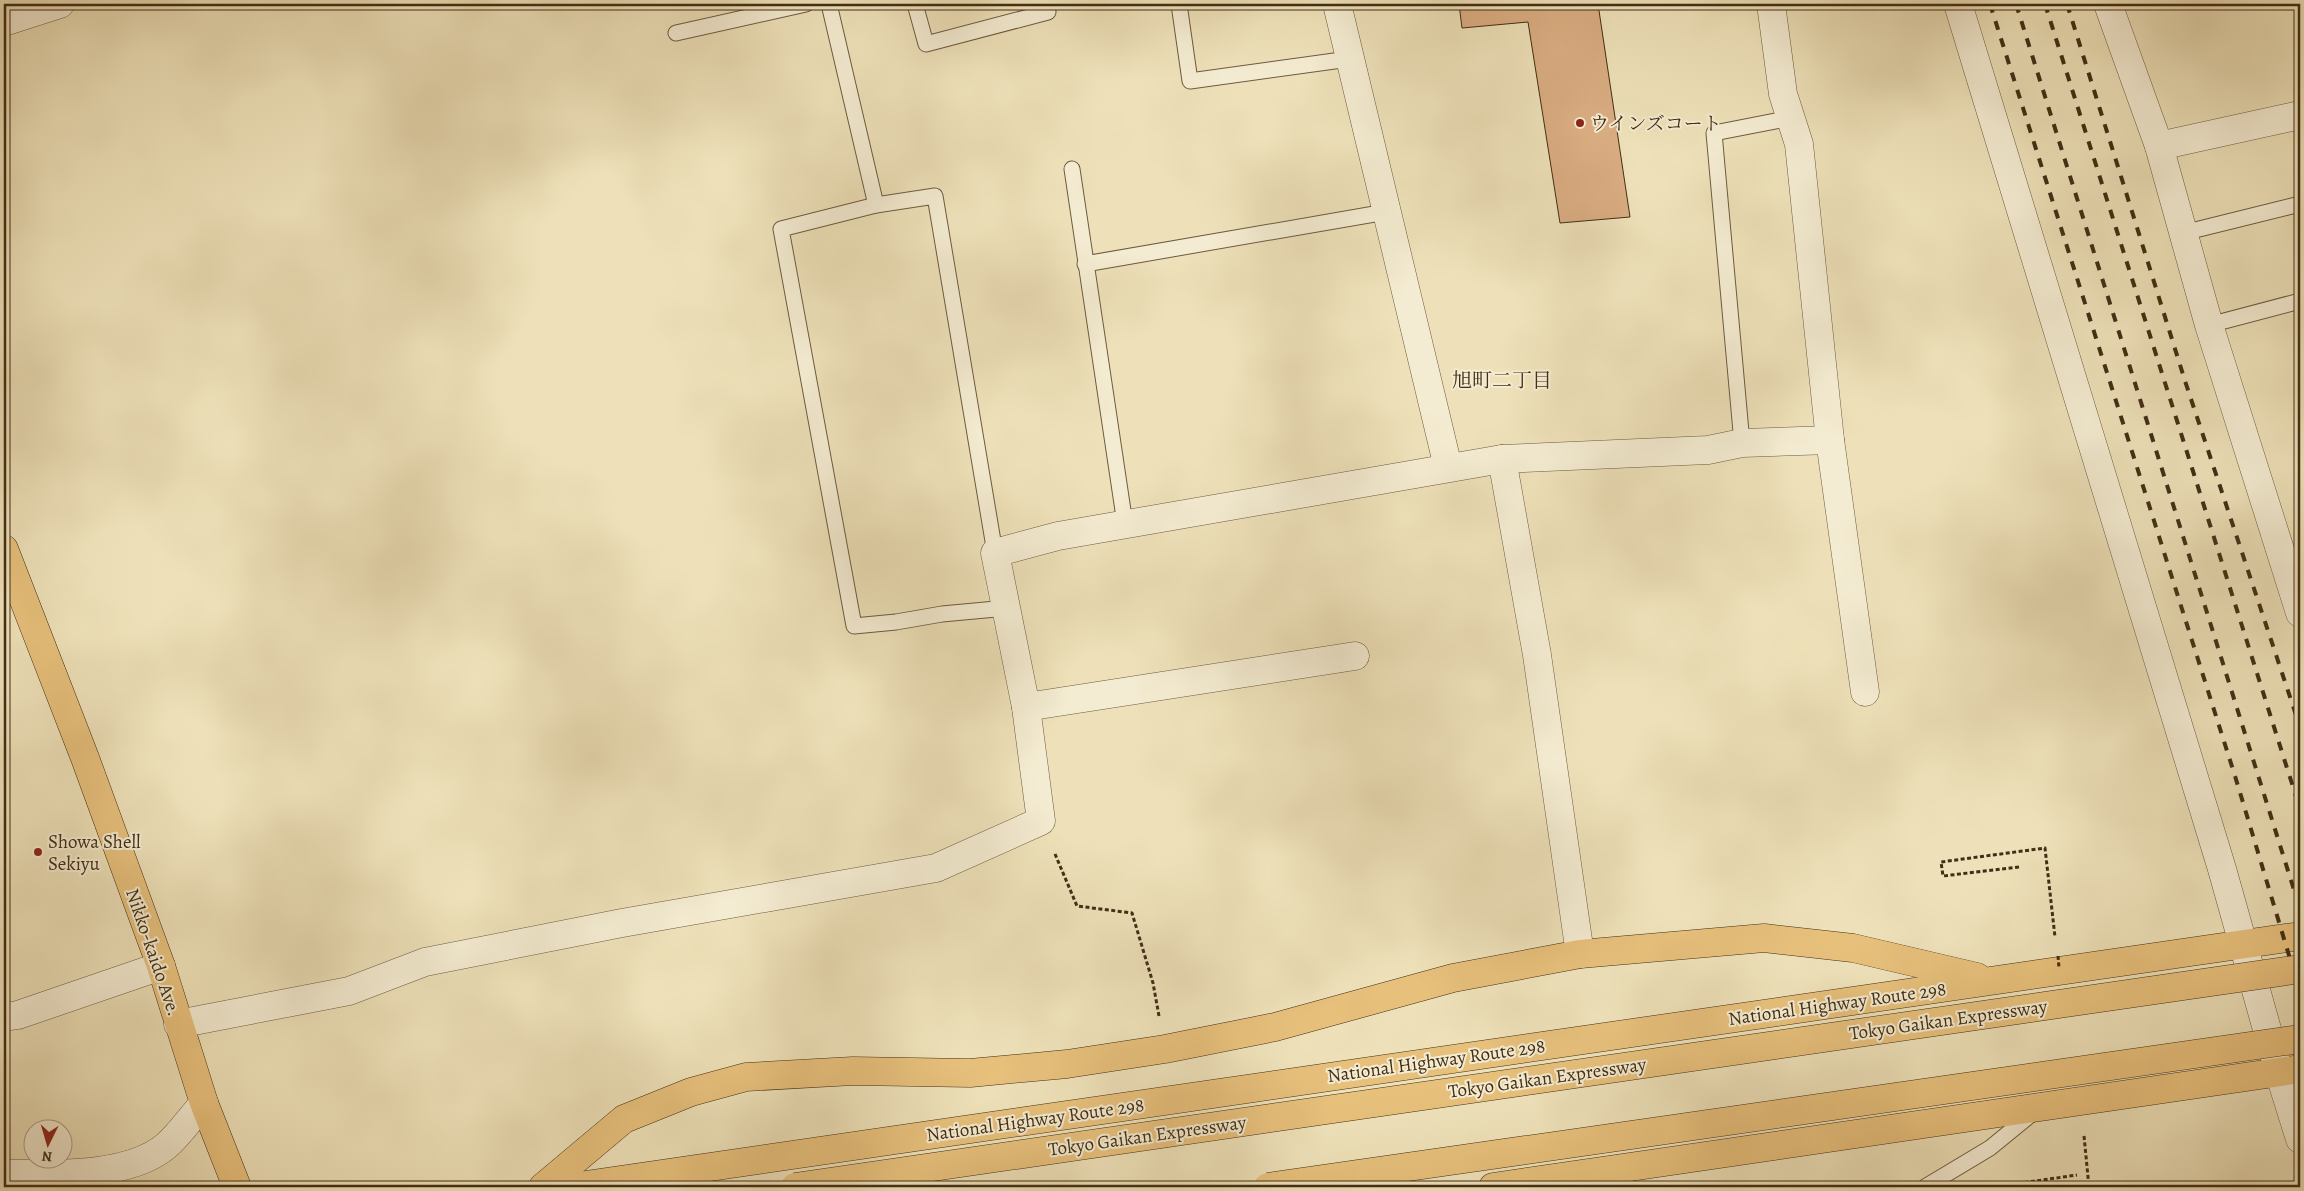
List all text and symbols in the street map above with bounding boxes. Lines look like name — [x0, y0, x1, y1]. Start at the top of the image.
place label: ウインズコート — [1590, 111, 1722, 137]
marker: ウインズコート — [1574, 117, 1586, 129]
district label: 旭町二丁目 — [1452, 367, 1552, 394]
place label: Showa Shell Sekiyu — [48, 829, 141, 877]
marker: Showa Shell Sekiyu — [32, 846, 44, 858]
street label: Nikko-kaido Ave. — [119, 885, 187, 1020]
street label: National Highway Route 298 — [1727, 976, 1948, 1032]
street label: Tokyo Gaikan Expressway — [1848, 993, 2049, 1047]
street label: National Highway Route 298 — [1326, 1033, 1547, 1089]
street label: Tokyo Gaikan Expressway — [1447, 1051, 1648, 1105]
street label: National Highway Route 298 — [925, 1092, 1146, 1148]
street label: Tokyo Gaikan Expressway — [1047, 1109, 1248, 1163]
north arrow — [22, 1118, 72, 1168]
text: N — [41, 1147, 53, 1166]

